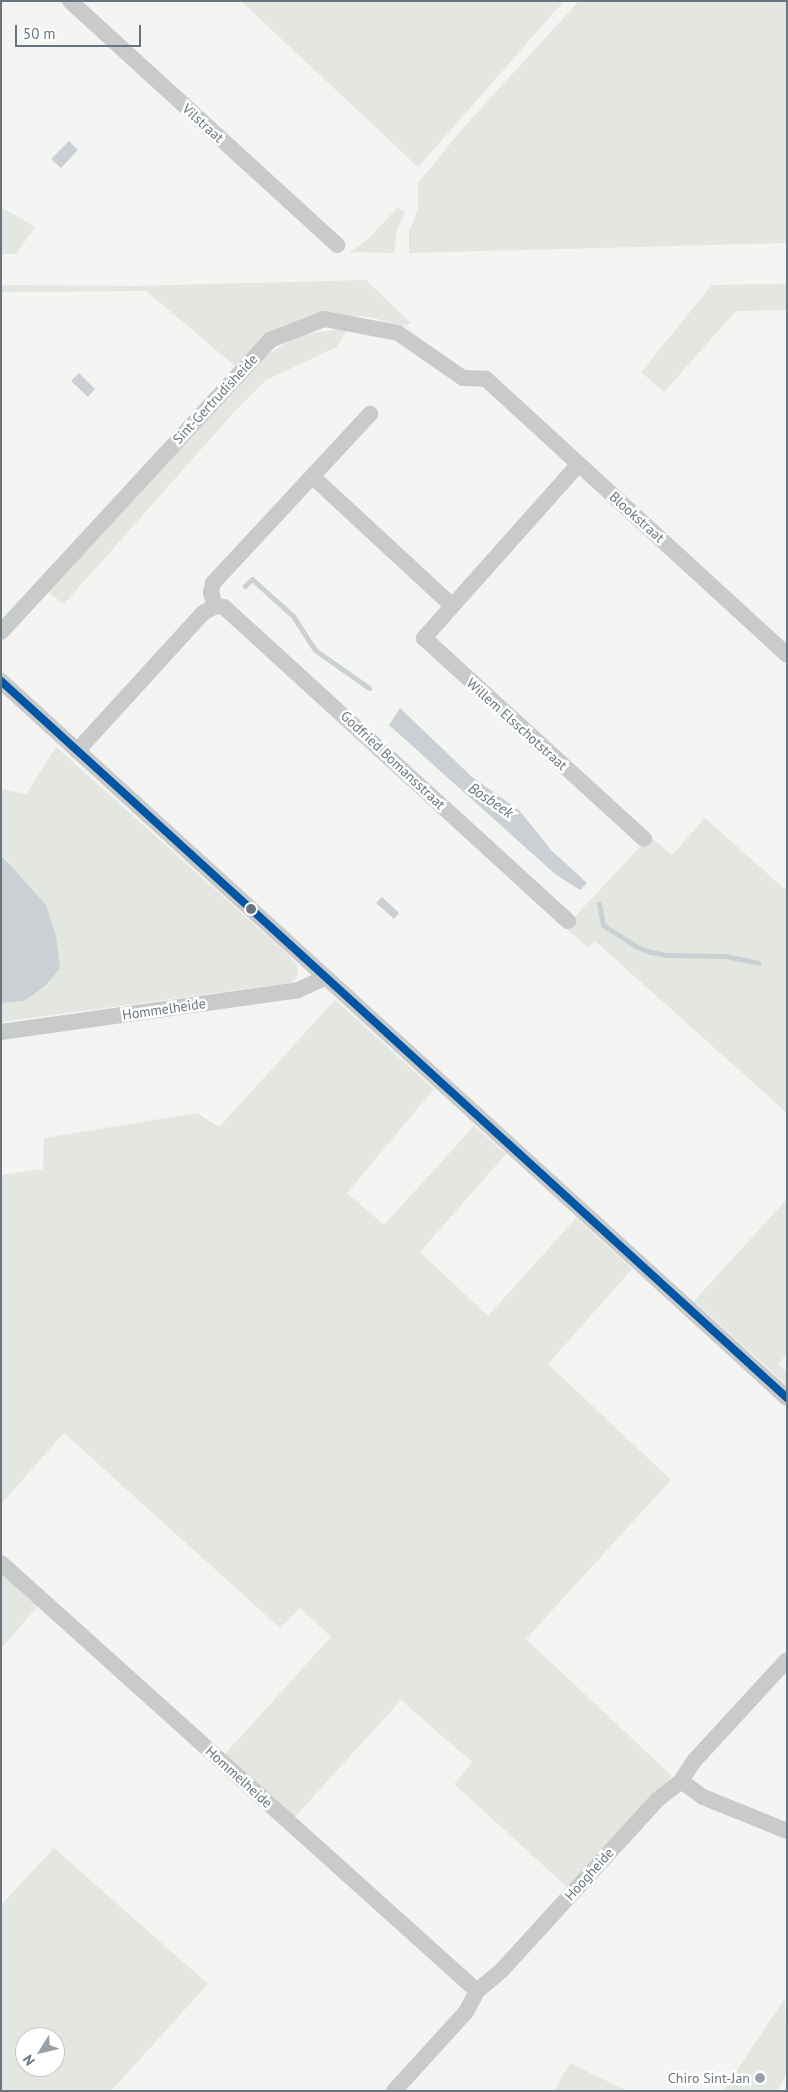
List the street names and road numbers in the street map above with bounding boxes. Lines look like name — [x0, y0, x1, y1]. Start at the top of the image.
street label: Vilstraat — [179, 100, 227, 146]
street label: Sint-Gertrudisheide — [169, 351, 261, 447]
street label: Blookstraat — [606, 488, 668, 546]
street label: Willem Elsschotstraat — [463, 674, 571, 774]
street label: Godfried Bomansstraat — [337, 707, 449, 813]
street label: Hommelheide — [121, 995, 207, 1023]
street label: Hommelheide — [202, 1743, 276, 1811]
street label: Hoogheide — [561, 1844, 617, 1904]

